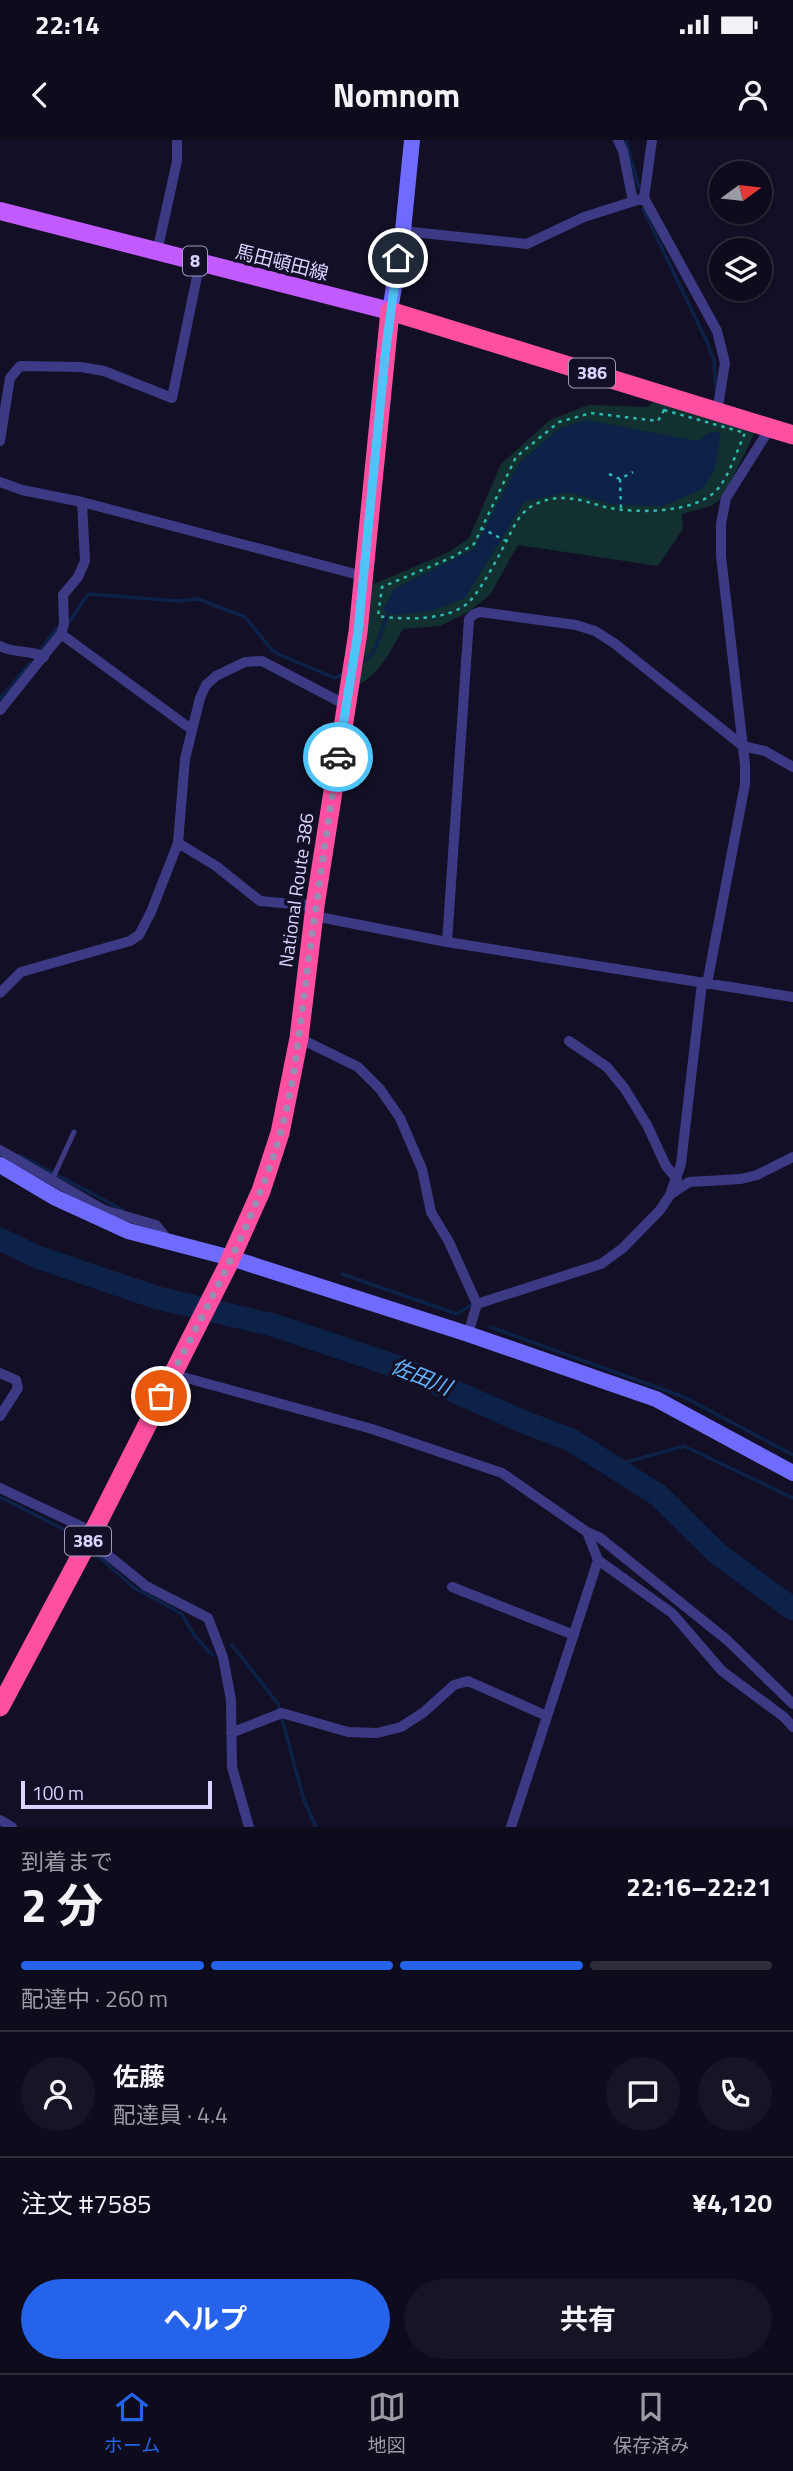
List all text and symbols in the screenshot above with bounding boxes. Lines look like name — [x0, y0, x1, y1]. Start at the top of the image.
text: 22:14 — [35, 5, 100, 44]
text: Nomnom — [333, 71, 460, 119]
icon: back — [21, 76, 59, 114]
icon: person — [734, 76, 772, 114]
north arrow — [709, 161, 772, 224]
map controls — [709, 161, 772, 301]
pin — [368, 228, 428, 288]
street label: 馬田頓田線 — [233, 236, 332, 287]
button: layers — [709, 238, 772, 301]
icon: home — [379, 239, 417, 277]
road number: 8 — [183, 246, 207, 276]
road number: 386 — [569, 358, 615, 387]
courier — [303, 722, 373, 792]
icon: car — [319, 738, 357, 776]
street label: National Route 386 — [270, 811, 321, 969]
water label: 佐田川 — [386, 1349, 458, 1403]
pin — [131, 1366, 191, 1426]
icon: bag — [142, 1377, 180, 1415]
road number: 386 — [65, 1526, 111, 1556]
scale bar — [21, 1778, 212, 1810]
text: 100 m — [32, 1778, 84, 1807]
text: 到着まで — [21, 1844, 113, 1879]
text: 22:16–22:21 — [626, 1867, 772, 1906]
text: 2 分 — [21, 1870, 103, 1940]
text: 配達中 · 260 m — [21, 1981, 168, 2016]
button: person — [21, 2057, 95, 2131]
text: 佐藤 — [113, 2057, 165, 2096]
button: chat — [606, 2057, 680, 2131]
button: phone — [698, 2057, 772, 2131]
text: 配達員 · 4.4 — [113, 2097, 228, 2132]
text: ¥4,120 — [692, 2183, 772, 2222]
text: 注文 #7585 — [21, 2184, 152, 2223]
button: ヘルプ — [21, 2279, 390, 2359]
button: 共有 — [404, 2279, 772, 2359]
tab: ホーム — [104, 2388, 160, 2459]
tab: 地図 — [368, 2388, 406, 2459]
tab: 保存済み — [613, 2388, 689, 2459]

